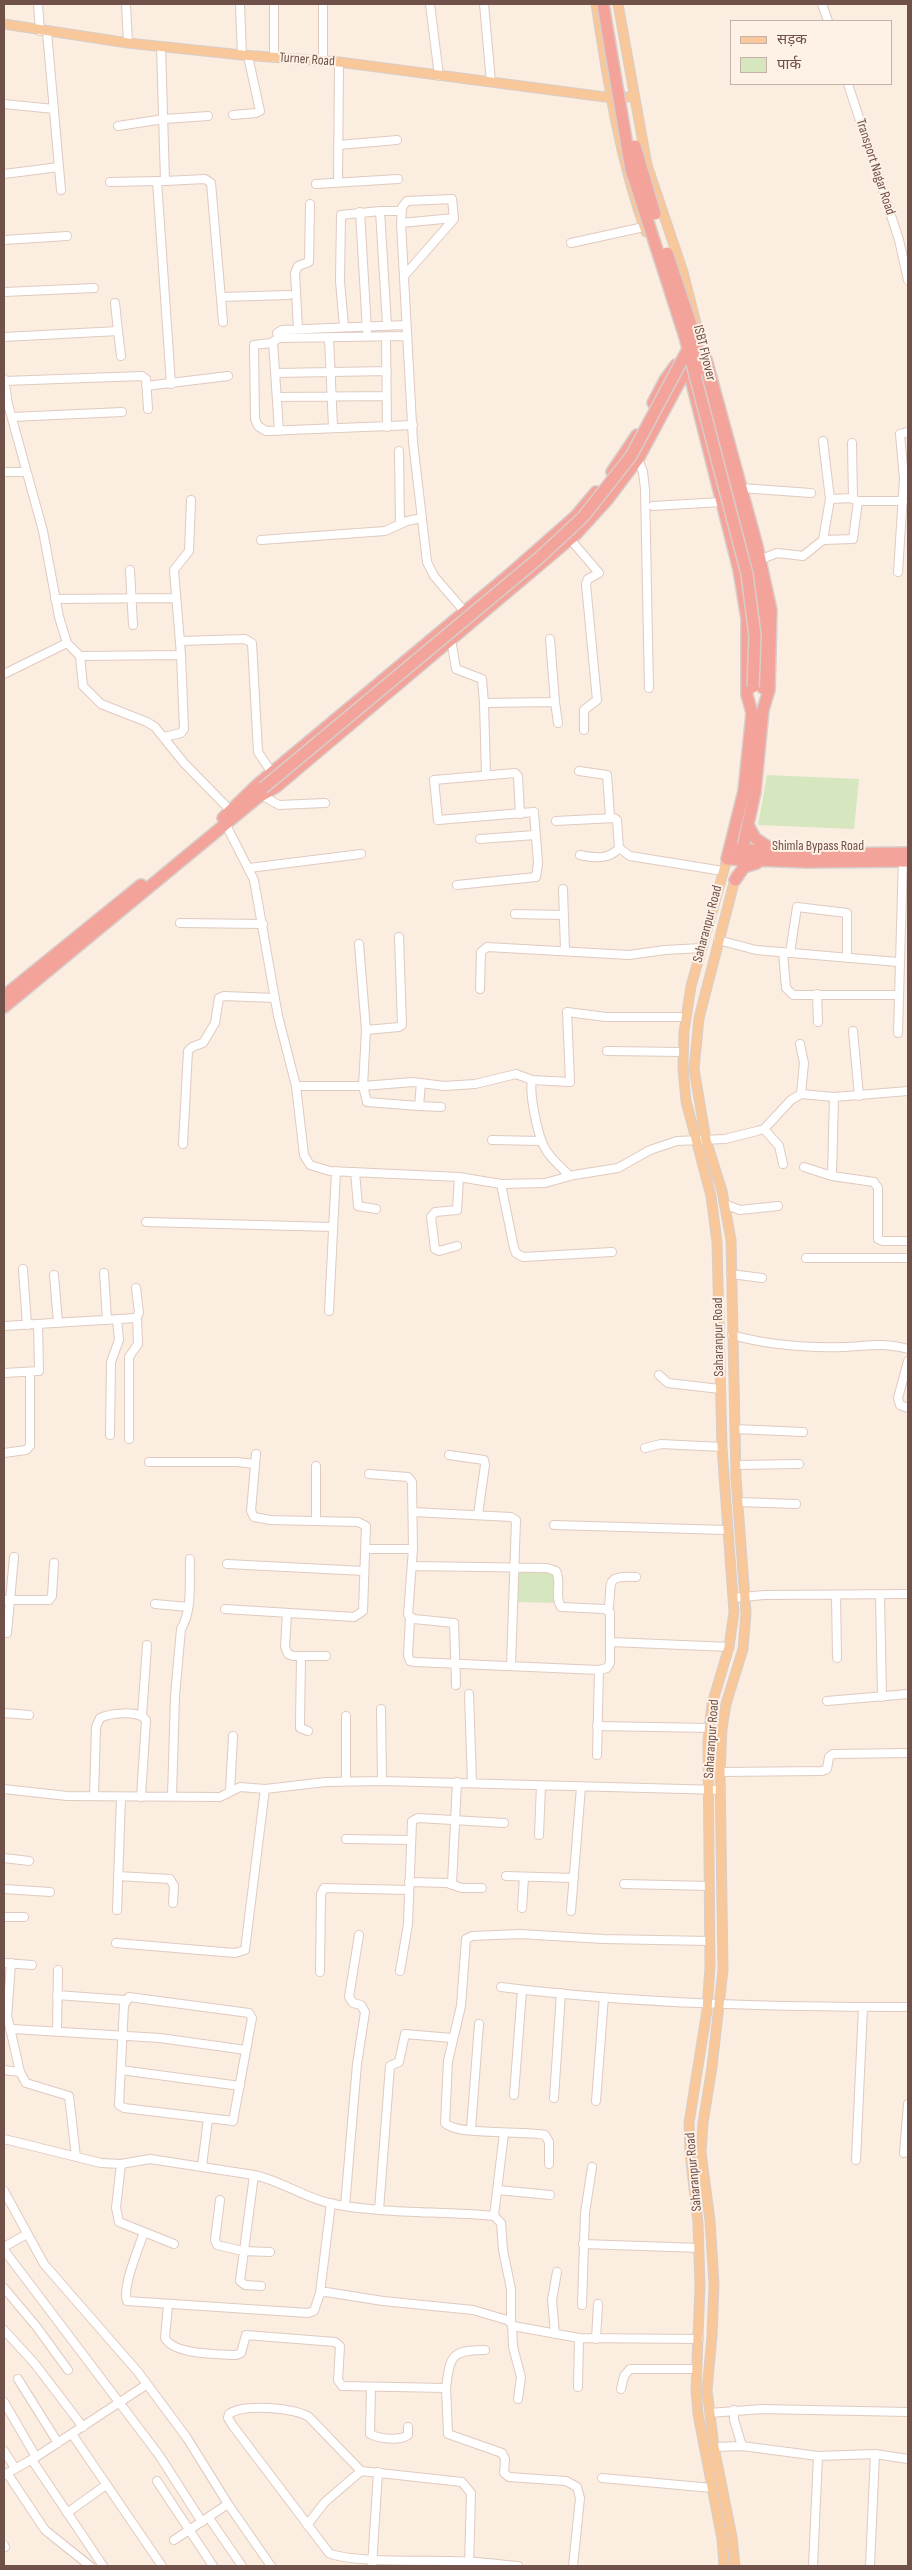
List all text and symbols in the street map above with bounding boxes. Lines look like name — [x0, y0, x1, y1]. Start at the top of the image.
legend — [730, 20, 892, 85]
text: सड़क — [777, 30, 807, 49]
street label: Turner Road — [279, 50, 335, 70]
text: पार्क — [777, 55, 801, 74]
street label: Transport Nagar Road — [852, 117, 898, 217]
street label: ISBT Flyover — [689, 323, 719, 383]
street label: Shimla Bypass Road — [772, 838, 864, 854]
street label: Saharanpur Road — [690, 884, 726, 964]
street label: Saharanpur Road — [710, 1297, 728, 1377]
street label: Saharanpur Road — [701, 1699, 723, 1779]
street label: Saharanpur Road — [682, 2132, 706, 2212]

